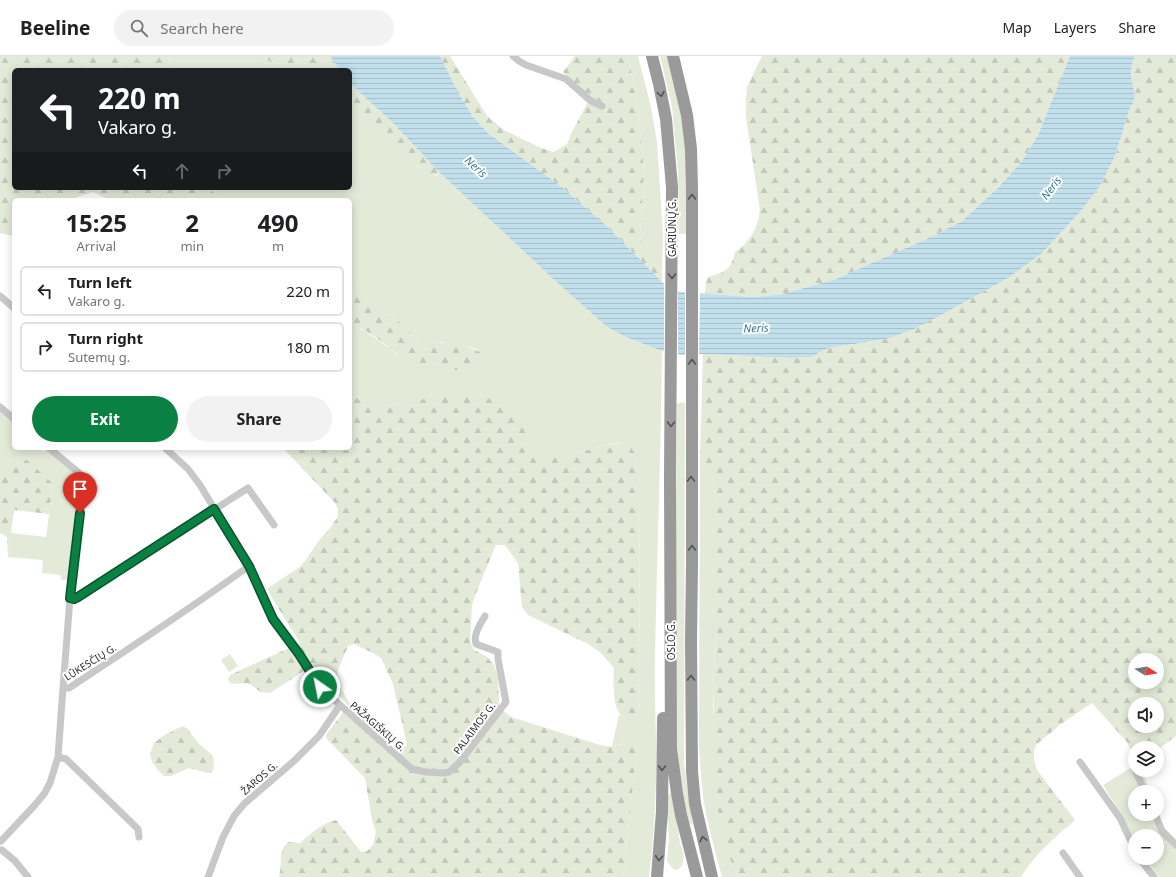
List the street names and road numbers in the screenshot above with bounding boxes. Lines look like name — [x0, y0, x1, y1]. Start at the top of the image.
street label: GARIŪNŲ G. — [665, 199, 679, 257]
street label: OSLO G. — [664, 622, 678, 660]
street label: LŪKESČIŲ G. — [61, 640, 119, 684]
street label: PAŽAGIŠKIŲ G. — [347, 698, 409, 754]
street label: PALAIMOS G. — [450, 699, 498, 757]
street label: ŽAROS G. — [238, 758, 280, 798]

